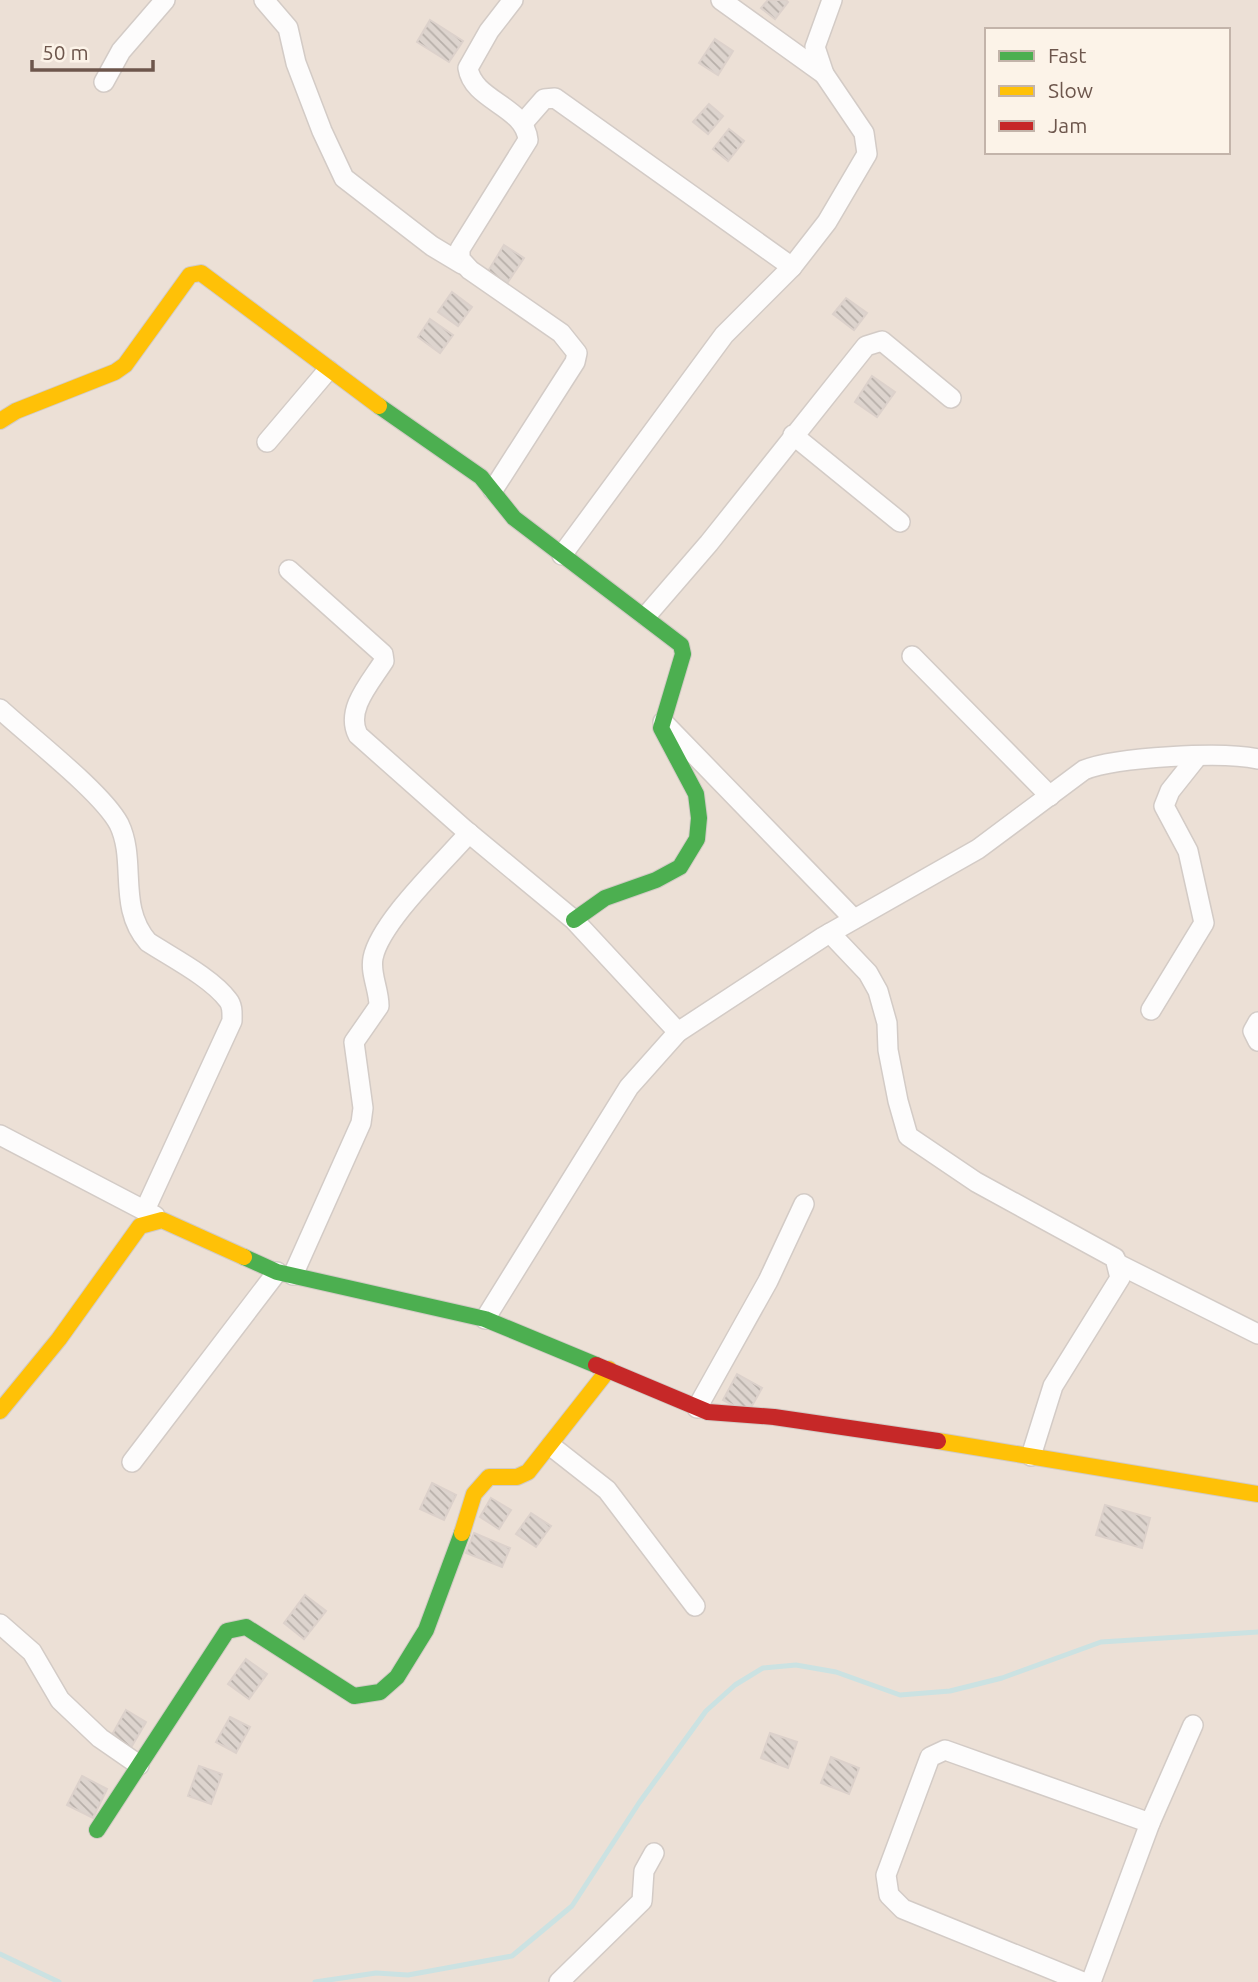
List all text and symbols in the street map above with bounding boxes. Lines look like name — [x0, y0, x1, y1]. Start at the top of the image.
scale bar — [32, 28, 152, 72]
legend — [985, 28, 1230, 154]
text: 50 m — [42, 40, 89, 64]
text: Fast — [1048, 43, 1086, 67]
text: Slow — [1048, 78, 1093, 102]
text: Jam — [1048, 113, 1087, 137]

